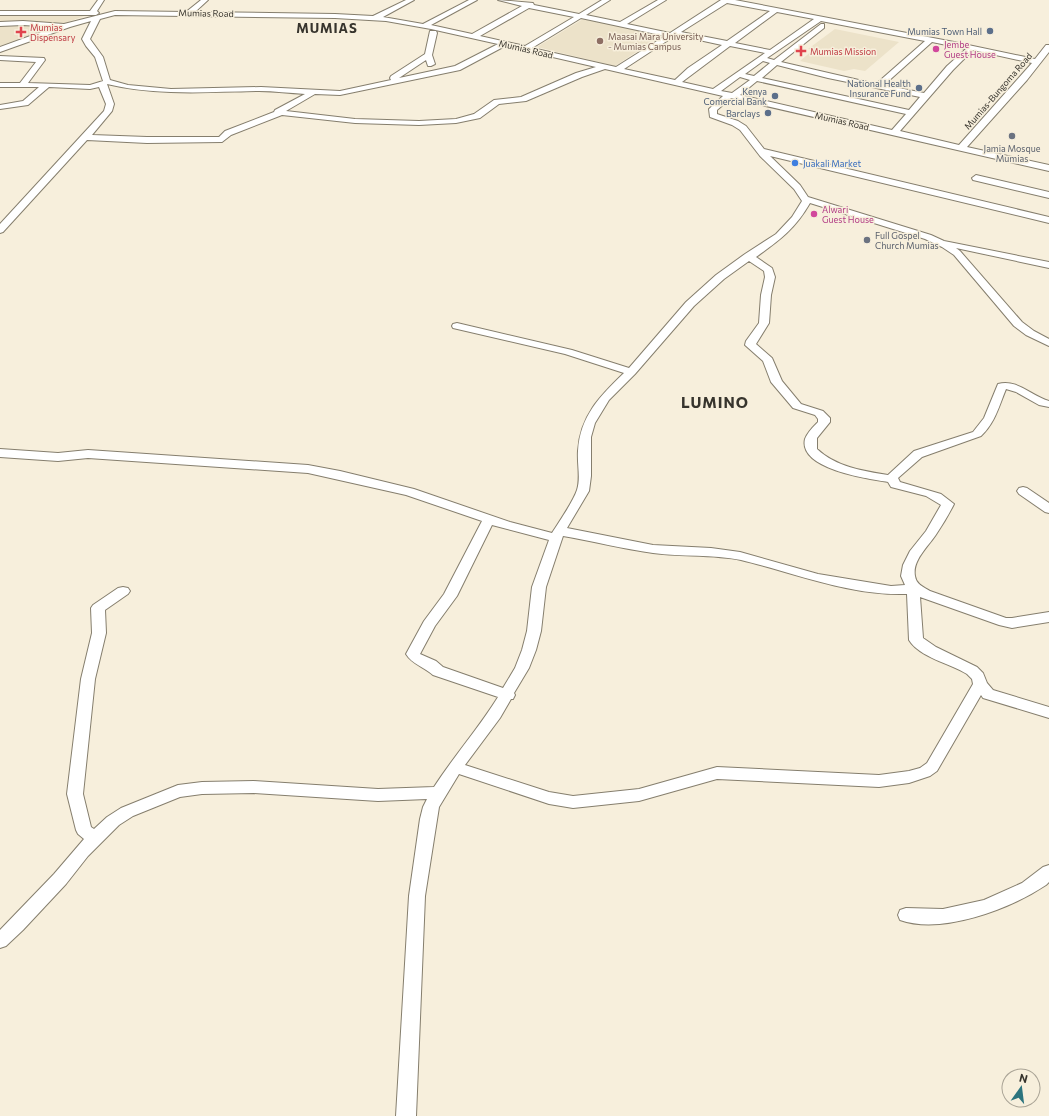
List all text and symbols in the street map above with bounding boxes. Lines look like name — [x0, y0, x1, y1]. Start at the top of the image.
street label: Mumias Road — [178, 7, 234, 19]
district label: MUMIAS — [296, 20, 358, 36]
place label: Mumias Dispensary — [30, 22, 76, 43]
marker: Mumias Dispensary — [15, 26, 27, 38]
place label: Mumias Town Hall — [907, 26, 982, 37]
marker: Mumias Town Hall — [985, 26, 995, 36]
place label: Maasai Mara University - Mumias Campus — [608, 31, 704, 52]
marker: Maasai Mara University - Mumias Campus — [595, 36, 605, 46]
street label: Mumias Road — [498, 37, 554, 61]
place label: Jembe Guest House — [944, 39, 996, 60]
marker: Jembe Guest House — [931, 44, 941, 54]
marker: Mumias Mission — [795, 45, 807, 57]
place label: Mumias Mission — [810, 46, 876, 57]
street label: Mumias-Bungoma Road — [962, 50, 1034, 132]
place label: National Health Insurance Fund — [847, 78, 911, 99]
marker: National Health Insurance Fund — [914, 83, 924, 93]
place label: Kenya Comercial Bank — [703, 86, 767, 107]
marker: Kenya Comercial Bank — [770, 91, 780, 101]
place label: Barclays — [726, 108, 760, 119]
marker: Barclays — [763, 108, 773, 118]
street label: Mumias Road — [814, 109, 870, 133]
marker: Jamia Mosque Mumias — [1007, 131, 1017, 141]
place label: Jamia Mosque Mumias — [984, 143, 1041, 164]
marker: Juakali Market — [790, 158, 800, 168]
place label: Juakali Market — [803, 158, 861, 169]
place label: Alwari Guest House — [822, 204, 874, 225]
marker: Alwari Guest House — [809, 209, 819, 219]
place label: Full Gospel Church Mumias — [875, 230, 939, 251]
marker: Full Gospel Church Mumias — [862, 235, 872, 245]
district label: LUMINO — [681, 393, 749, 411]
north arrow — [1001, 1068, 1041, 1108]
text: N — [1018, 1071, 1029, 1085]

